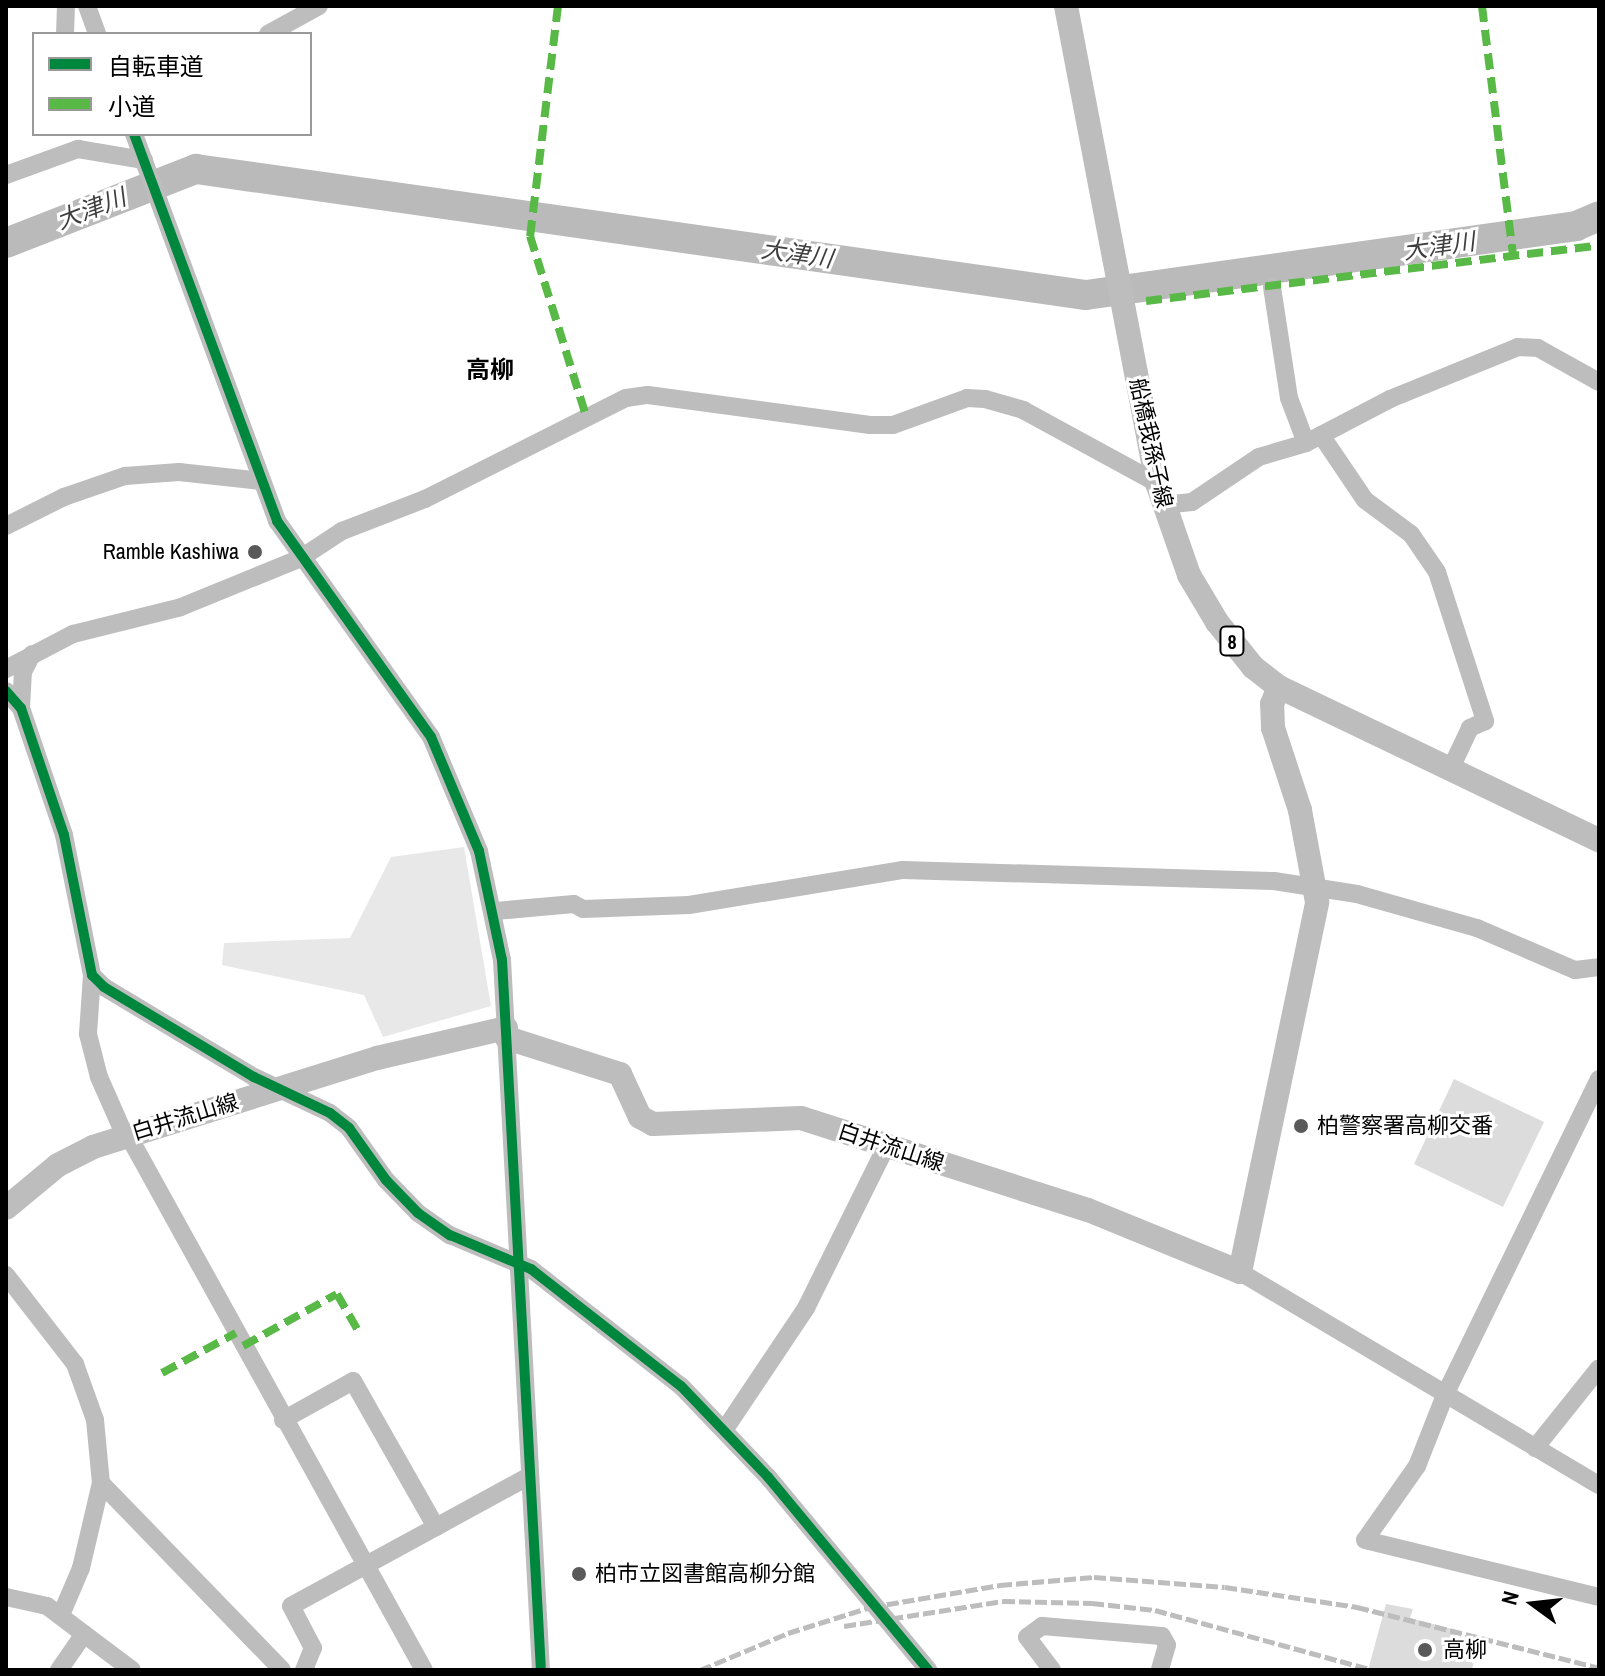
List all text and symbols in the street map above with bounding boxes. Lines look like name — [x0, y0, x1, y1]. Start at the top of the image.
legend — [32, 32, 312, 136]
text: 自転車道 — [108, 50, 204, 82]
text: 小道 — [108, 90, 156, 122]
water label: 大津川 — [52, 183, 130, 235]
water label: 大津川 — [1401, 227, 1477, 265]
water label: 大津川 — [759, 235, 835, 273]
district label: 高柳 — [466, 356, 514, 384]
street label: 船橋我孫子線 — [1124, 376, 1178, 510]
place label: Ramble Kashiwa — [103, 539, 239, 565]
marker: Ramble Kashiwa — [246, 543, 264, 561]
road number: 8 — [1218, 625, 1246, 657]
street label: 白井流山線 — [129, 1088, 241, 1146]
place label: 柏警察署高柳交番 — [1317, 1113, 1493, 1139]
street label: 白井流山線 — [835, 1117, 947, 1177]
marker: 柏警察署高柳交番 — [1292, 1117, 1310, 1135]
place label: 柏市立図書館高柳分館 — [595, 1561, 815, 1587]
north arrow — [1493, 1564, 1573, 1644]
marker: 柏市立図書館高柳分館 — [570, 1565, 588, 1583]
text: N — [1494, 1588, 1526, 1608]
place label: 高柳 — [1443, 1637, 1487, 1663]
marker: 高柳 — [1414, 1639, 1436, 1661]

